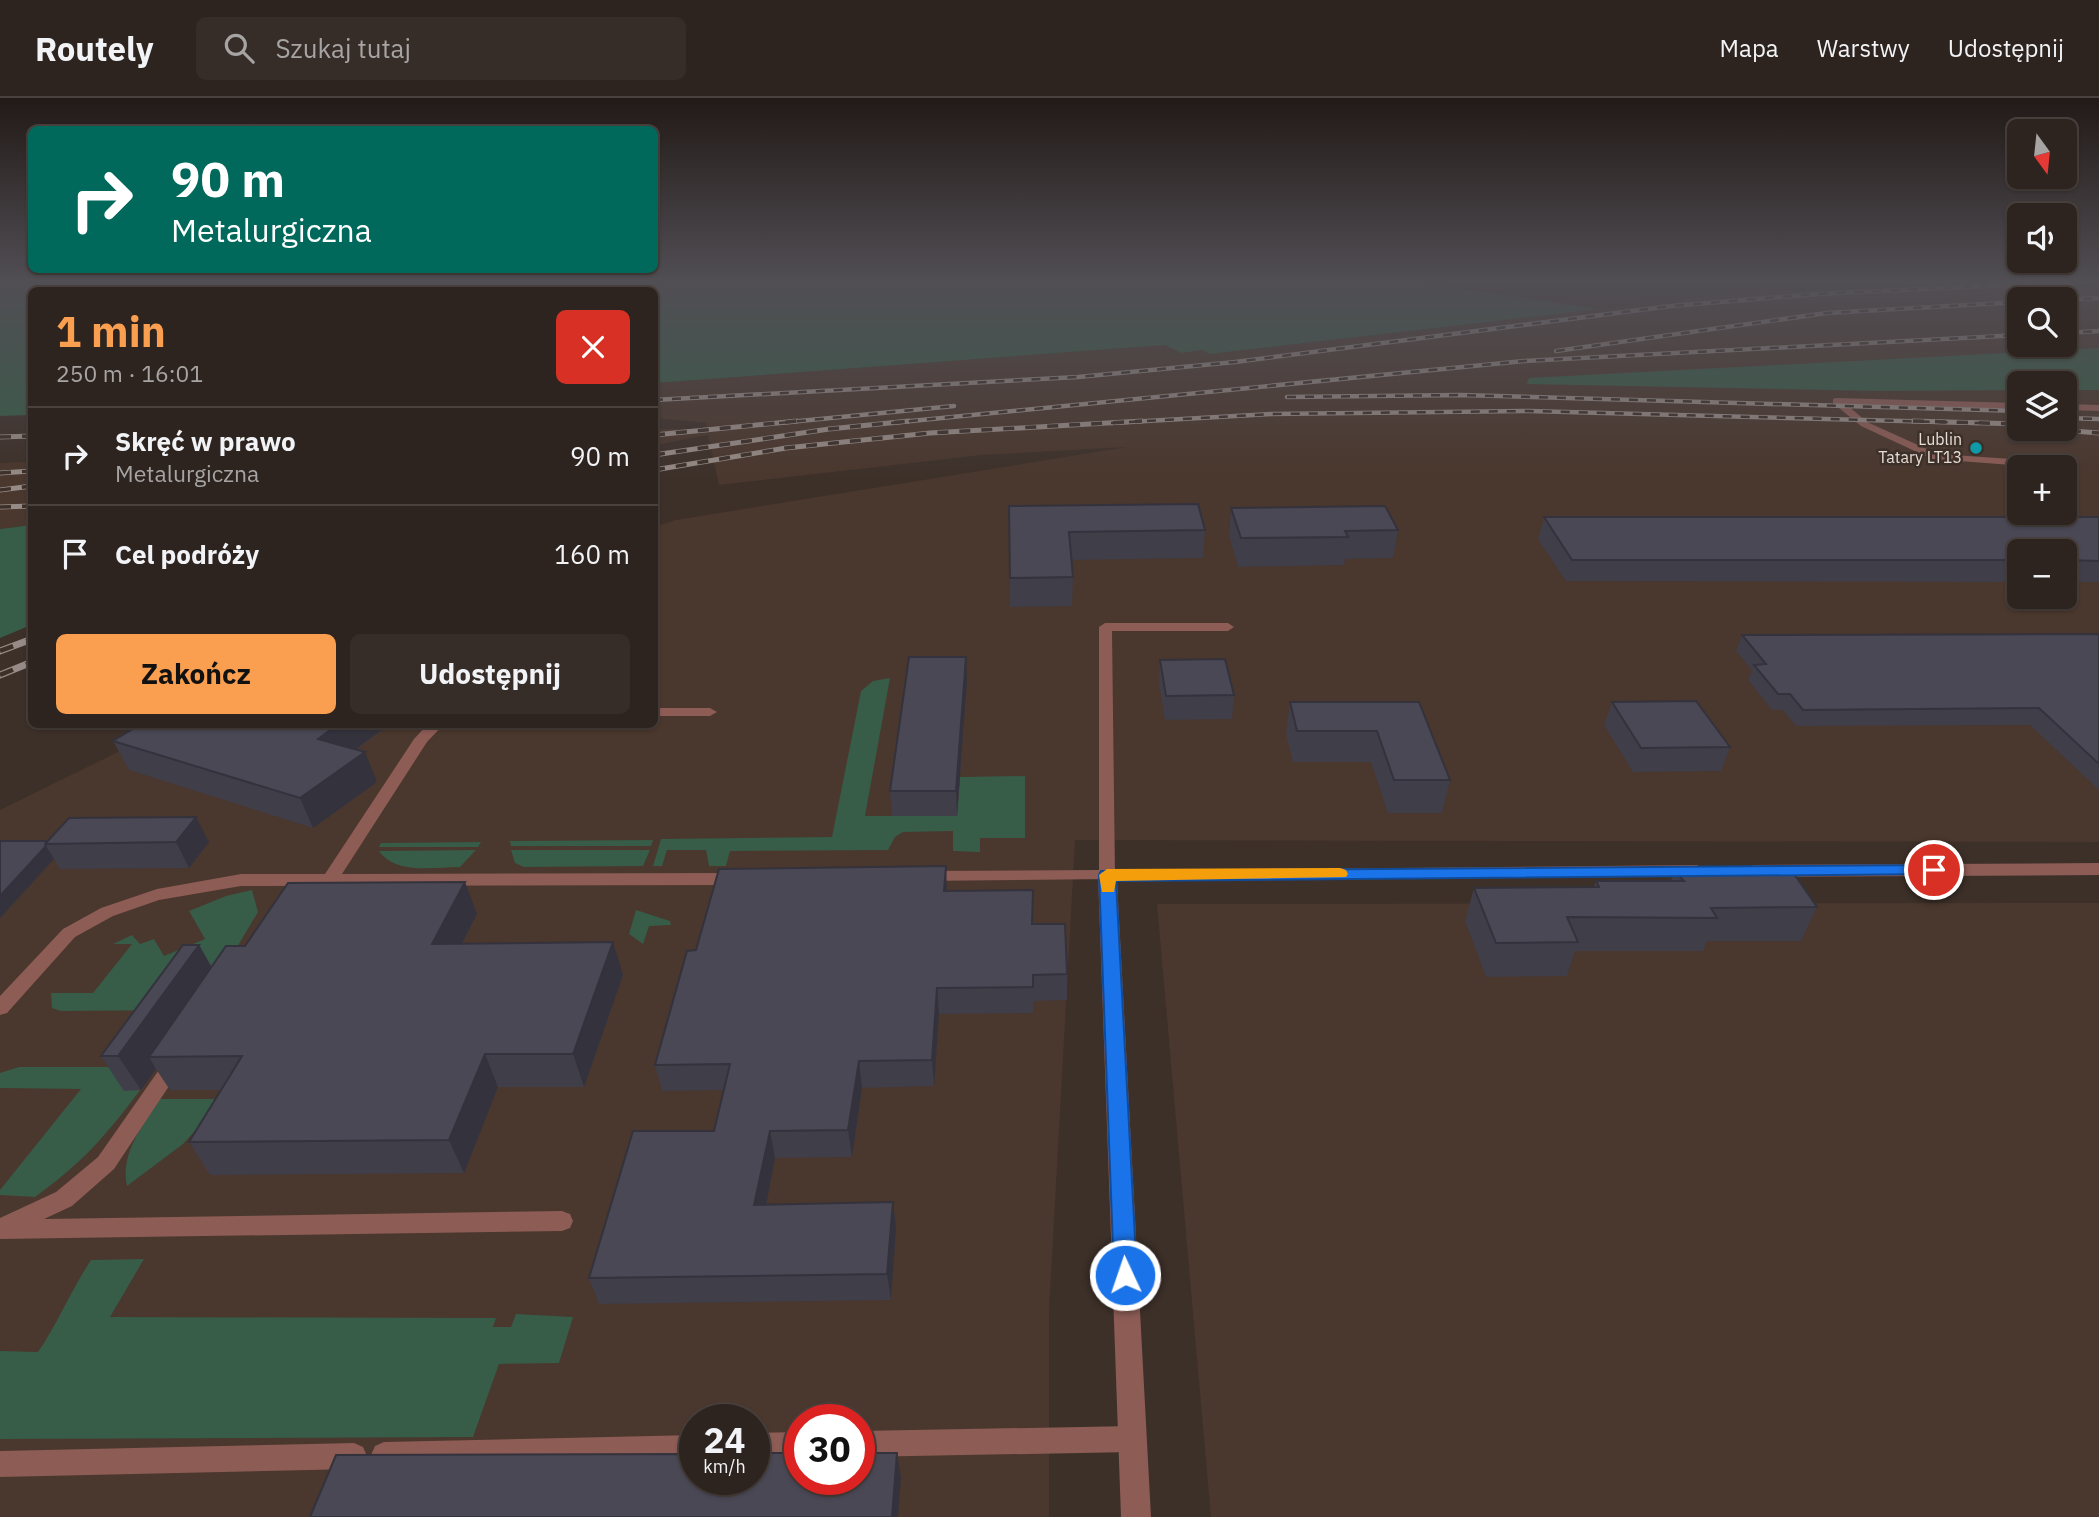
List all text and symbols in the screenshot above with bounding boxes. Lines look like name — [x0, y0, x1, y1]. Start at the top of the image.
search box — [196, 17, 686, 80]
text: Routely — [35, 27, 154, 70]
icon: search — [220, 29, 258, 67]
text: Szukaj tutaj — [276, 31, 411, 65]
text: Mapa — [1720, 32, 1779, 64]
text: Warstwy — [1817, 32, 1910, 64]
text: Udostępnij — [1948, 32, 2064, 64]
north arrow — [2007, 119, 2077, 189]
map controls — [2007, 119, 2077, 609]
text: 90 m — [171, 147, 285, 210]
icon: right — [56, 154, 147, 245]
button: sound — [2007, 203, 2077, 273]
text: Metalurgiczna — [171, 209, 372, 251]
button: search — [2007, 287, 2077, 357]
text: 1 min — [56, 304, 166, 359]
button: close — [556, 310, 630, 384]
text: 250 m · 16:01 — [56, 358, 203, 388]
button: layers — [2007, 371, 2077, 441]
text: Skręć w prawo — [115, 424, 296, 458]
place label: Lublin Tatary LT13 — [1878, 429, 1962, 467]
icon: right — [56, 437, 94, 475]
text: 90 m — [570, 439, 630, 473]
marker: Lublin Tatary LT13 — [1968, 440, 1984, 456]
button: + — [2007, 455, 2077, 525]
text: Metalurgiczna — [115, 458, 259, 488]
icon: arrive — [56, 535, 94, 573]
text: Cel podróży — [115, 537, 259, 571]
text: 160 m — [554, 537, 630, 571]
button: − — [2007, 539, 2077, 609]
button: Zakończ — [56, 634, 336, 714]
button: Udostępnij — [350, 634, 630, 714]
pin — [1904, 840, 1964, 900]
icon: arrive — [1915, 851, 1953, 889]
position arrow — [1088, 1238, 1162, 1312]
speed limit sign: 30 — [784, 1404, 875, 1495]
text: 24 — [703, 1417, 746, 1463]
text: km/h — [703, 1455, 746, 1478]

